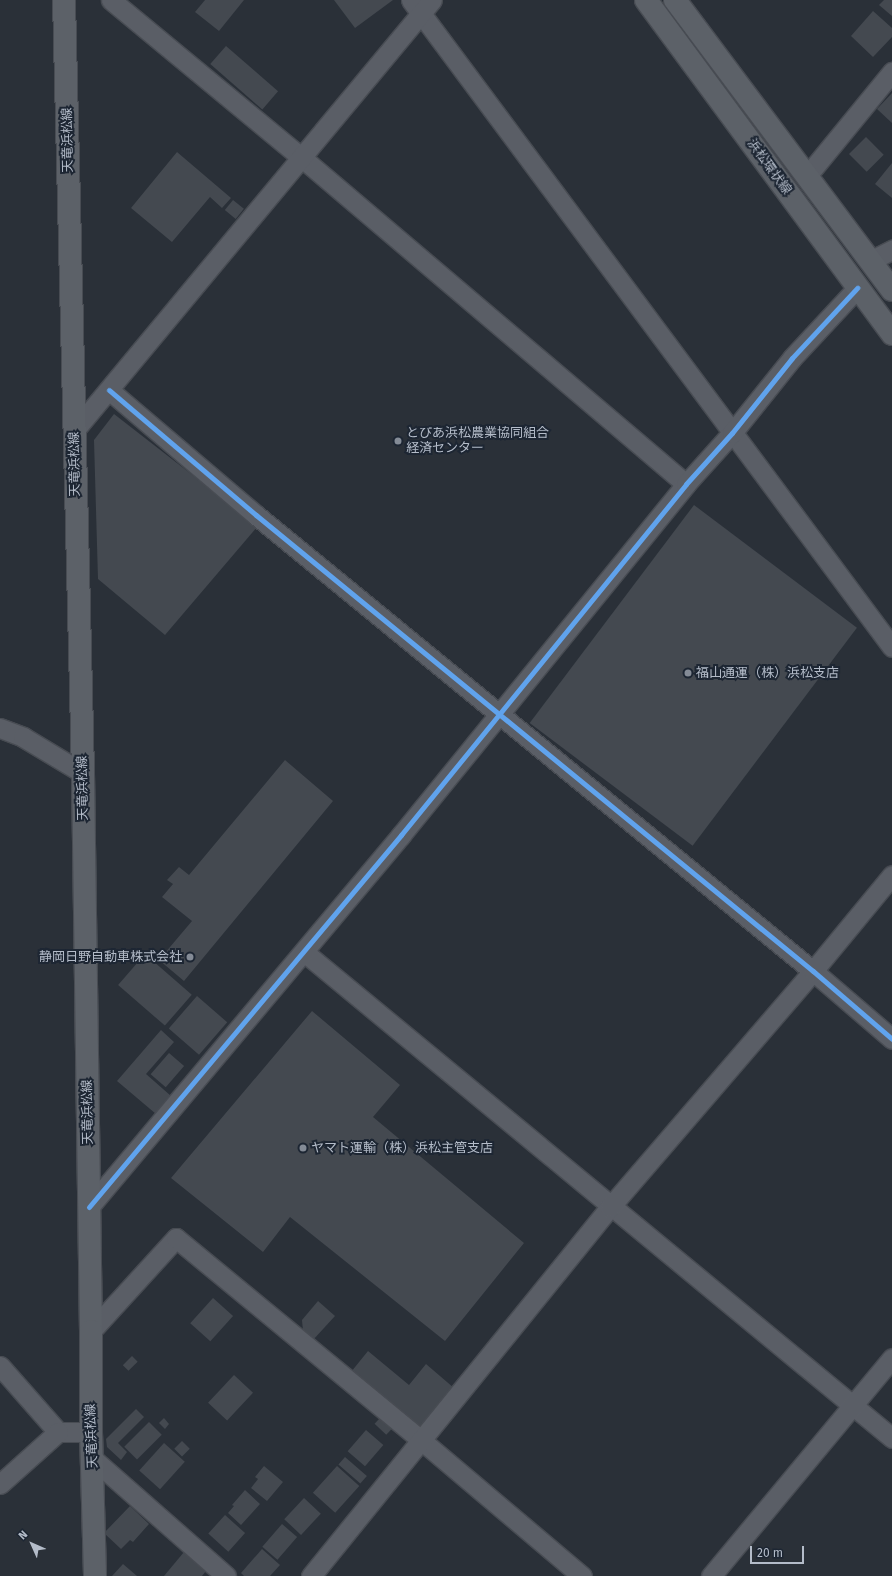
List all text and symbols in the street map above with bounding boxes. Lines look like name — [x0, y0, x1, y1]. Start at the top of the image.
street label: 天竜浜松線 — [60, 107, 76, 173]
street label: 浜松環状線 — [744, 136, 794, 198]
place label: とぴあ浜松農業協同組合 経済センター — [406, 426, 549, 457]
street label: 天竜浜松線 — [67, 431, 83, 497]
marker: とぴあ浜松農業協同組合 経済センター — [393, 436, 403, 446]
place label: 福山通運（株）浜松支店 — [696, 665, 839, 681]
marker: 福山通運（株）浜松支店 — [683, 668, 693, 678]
street label: 天竜浜松線 — [75, 755, 91, 821]
place label: 静岡日野自動車株式会社 — [39, 949, 182, 965]
marker: 静岡日野自動車株式会社 — [185, 952, 195, 962]
street label: 天竜浜松線 — [80, 1079, 96, 1145]
place label: ヤマト運輸（株）浜松主管支店 — [311, 1140, 493, 1156]
marker: ヤマト運輸（株）浜松主管支店 — [298, 1143, 308, 1153]
street label: 天竜浜松線 — [83, 1403, 101, 1469]
north arrow — [12, 1524, 52, 1564]
text: N — [16, 1528, 30, 1542]
scale bar — [752, 1538, 806, 1564]
text: 20 m — [757, 1546, 783, 1560]

